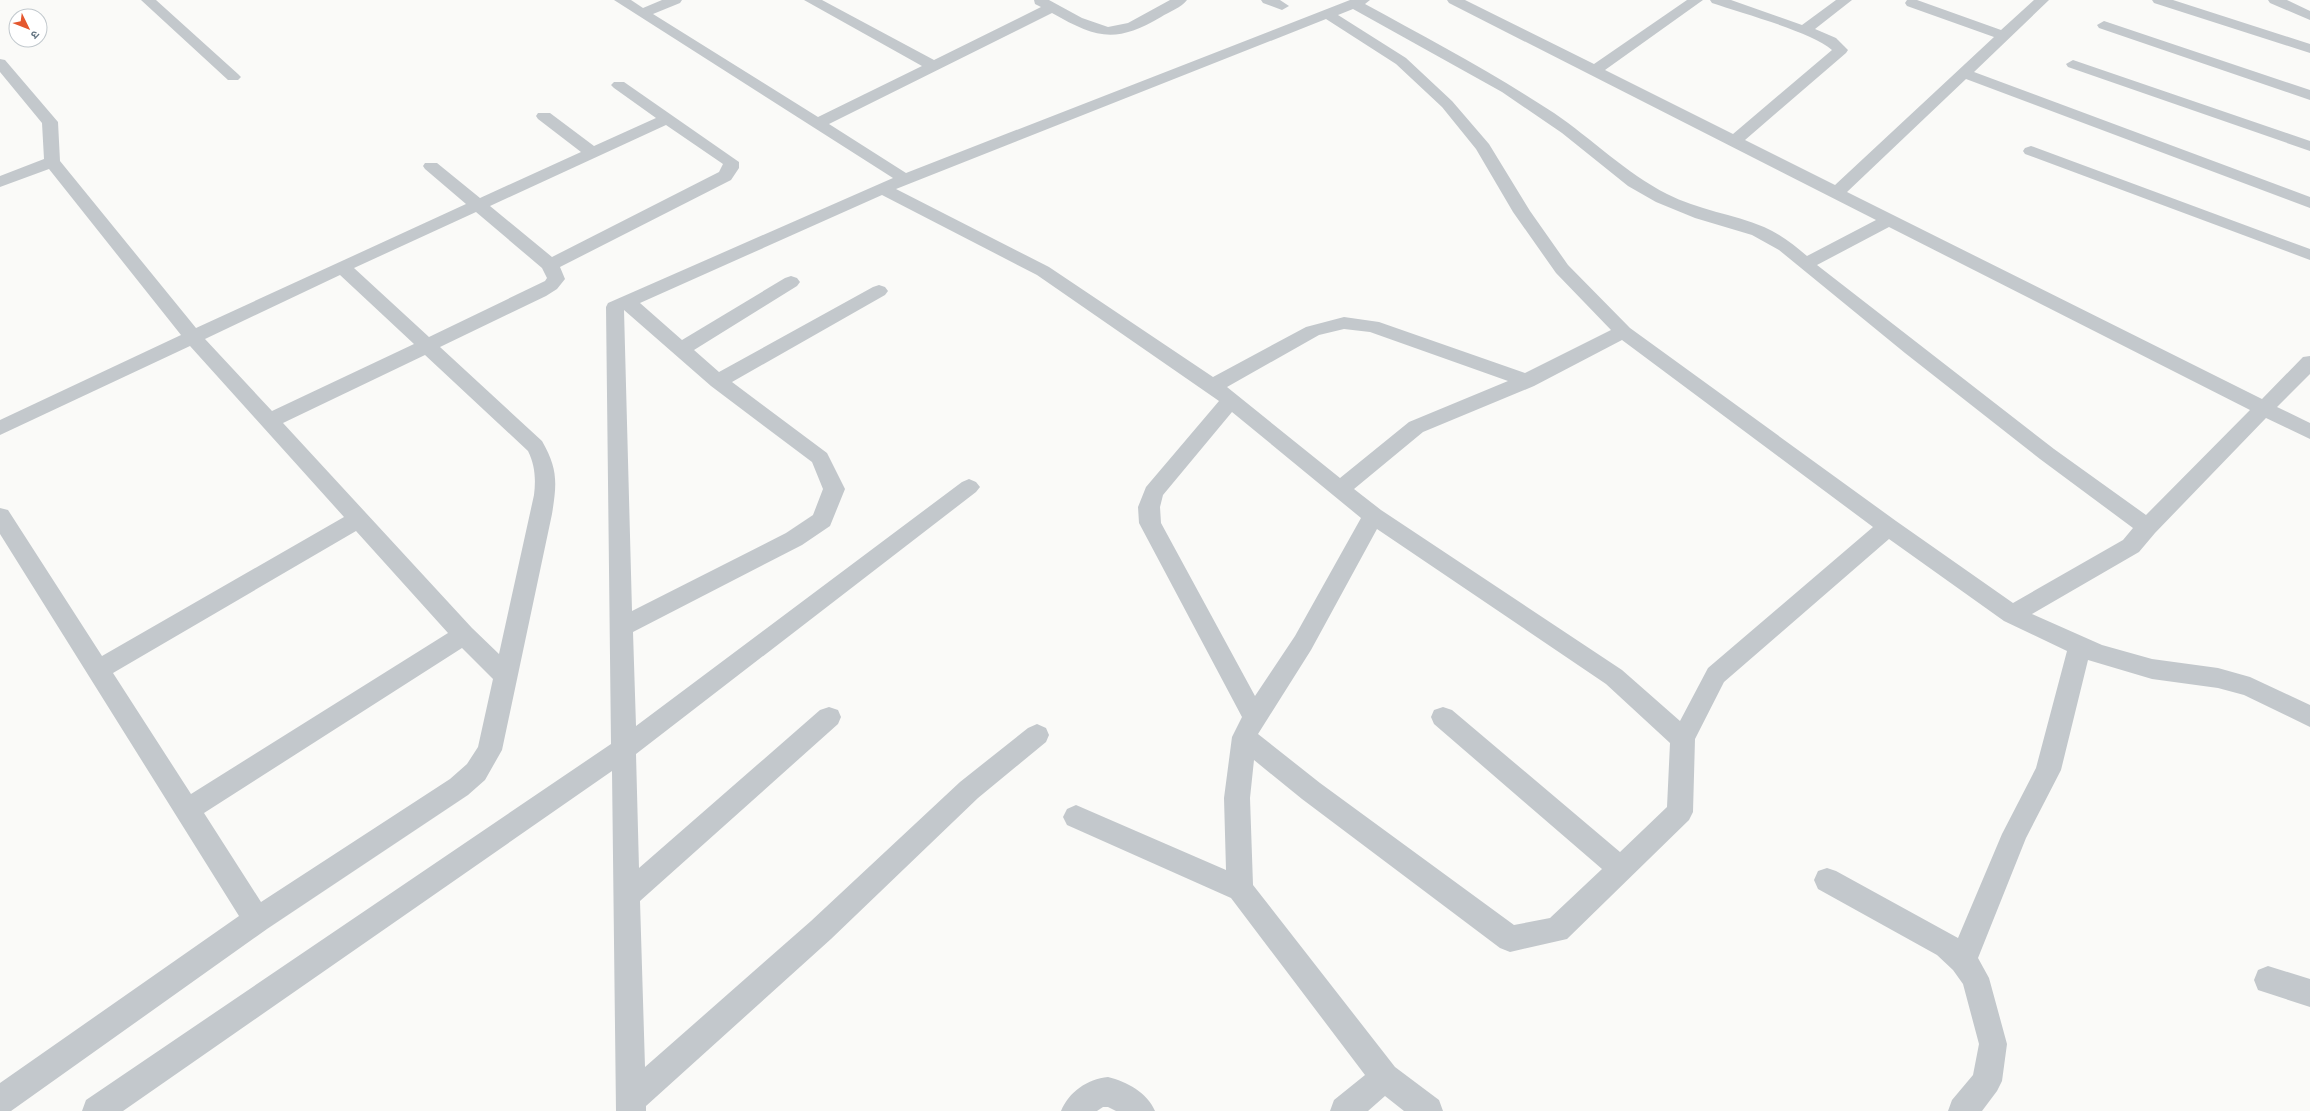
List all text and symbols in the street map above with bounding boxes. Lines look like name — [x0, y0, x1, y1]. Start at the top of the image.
north arrow — [8, 8, 48, 48]
text: उ — [28, 28, 41, 41]

